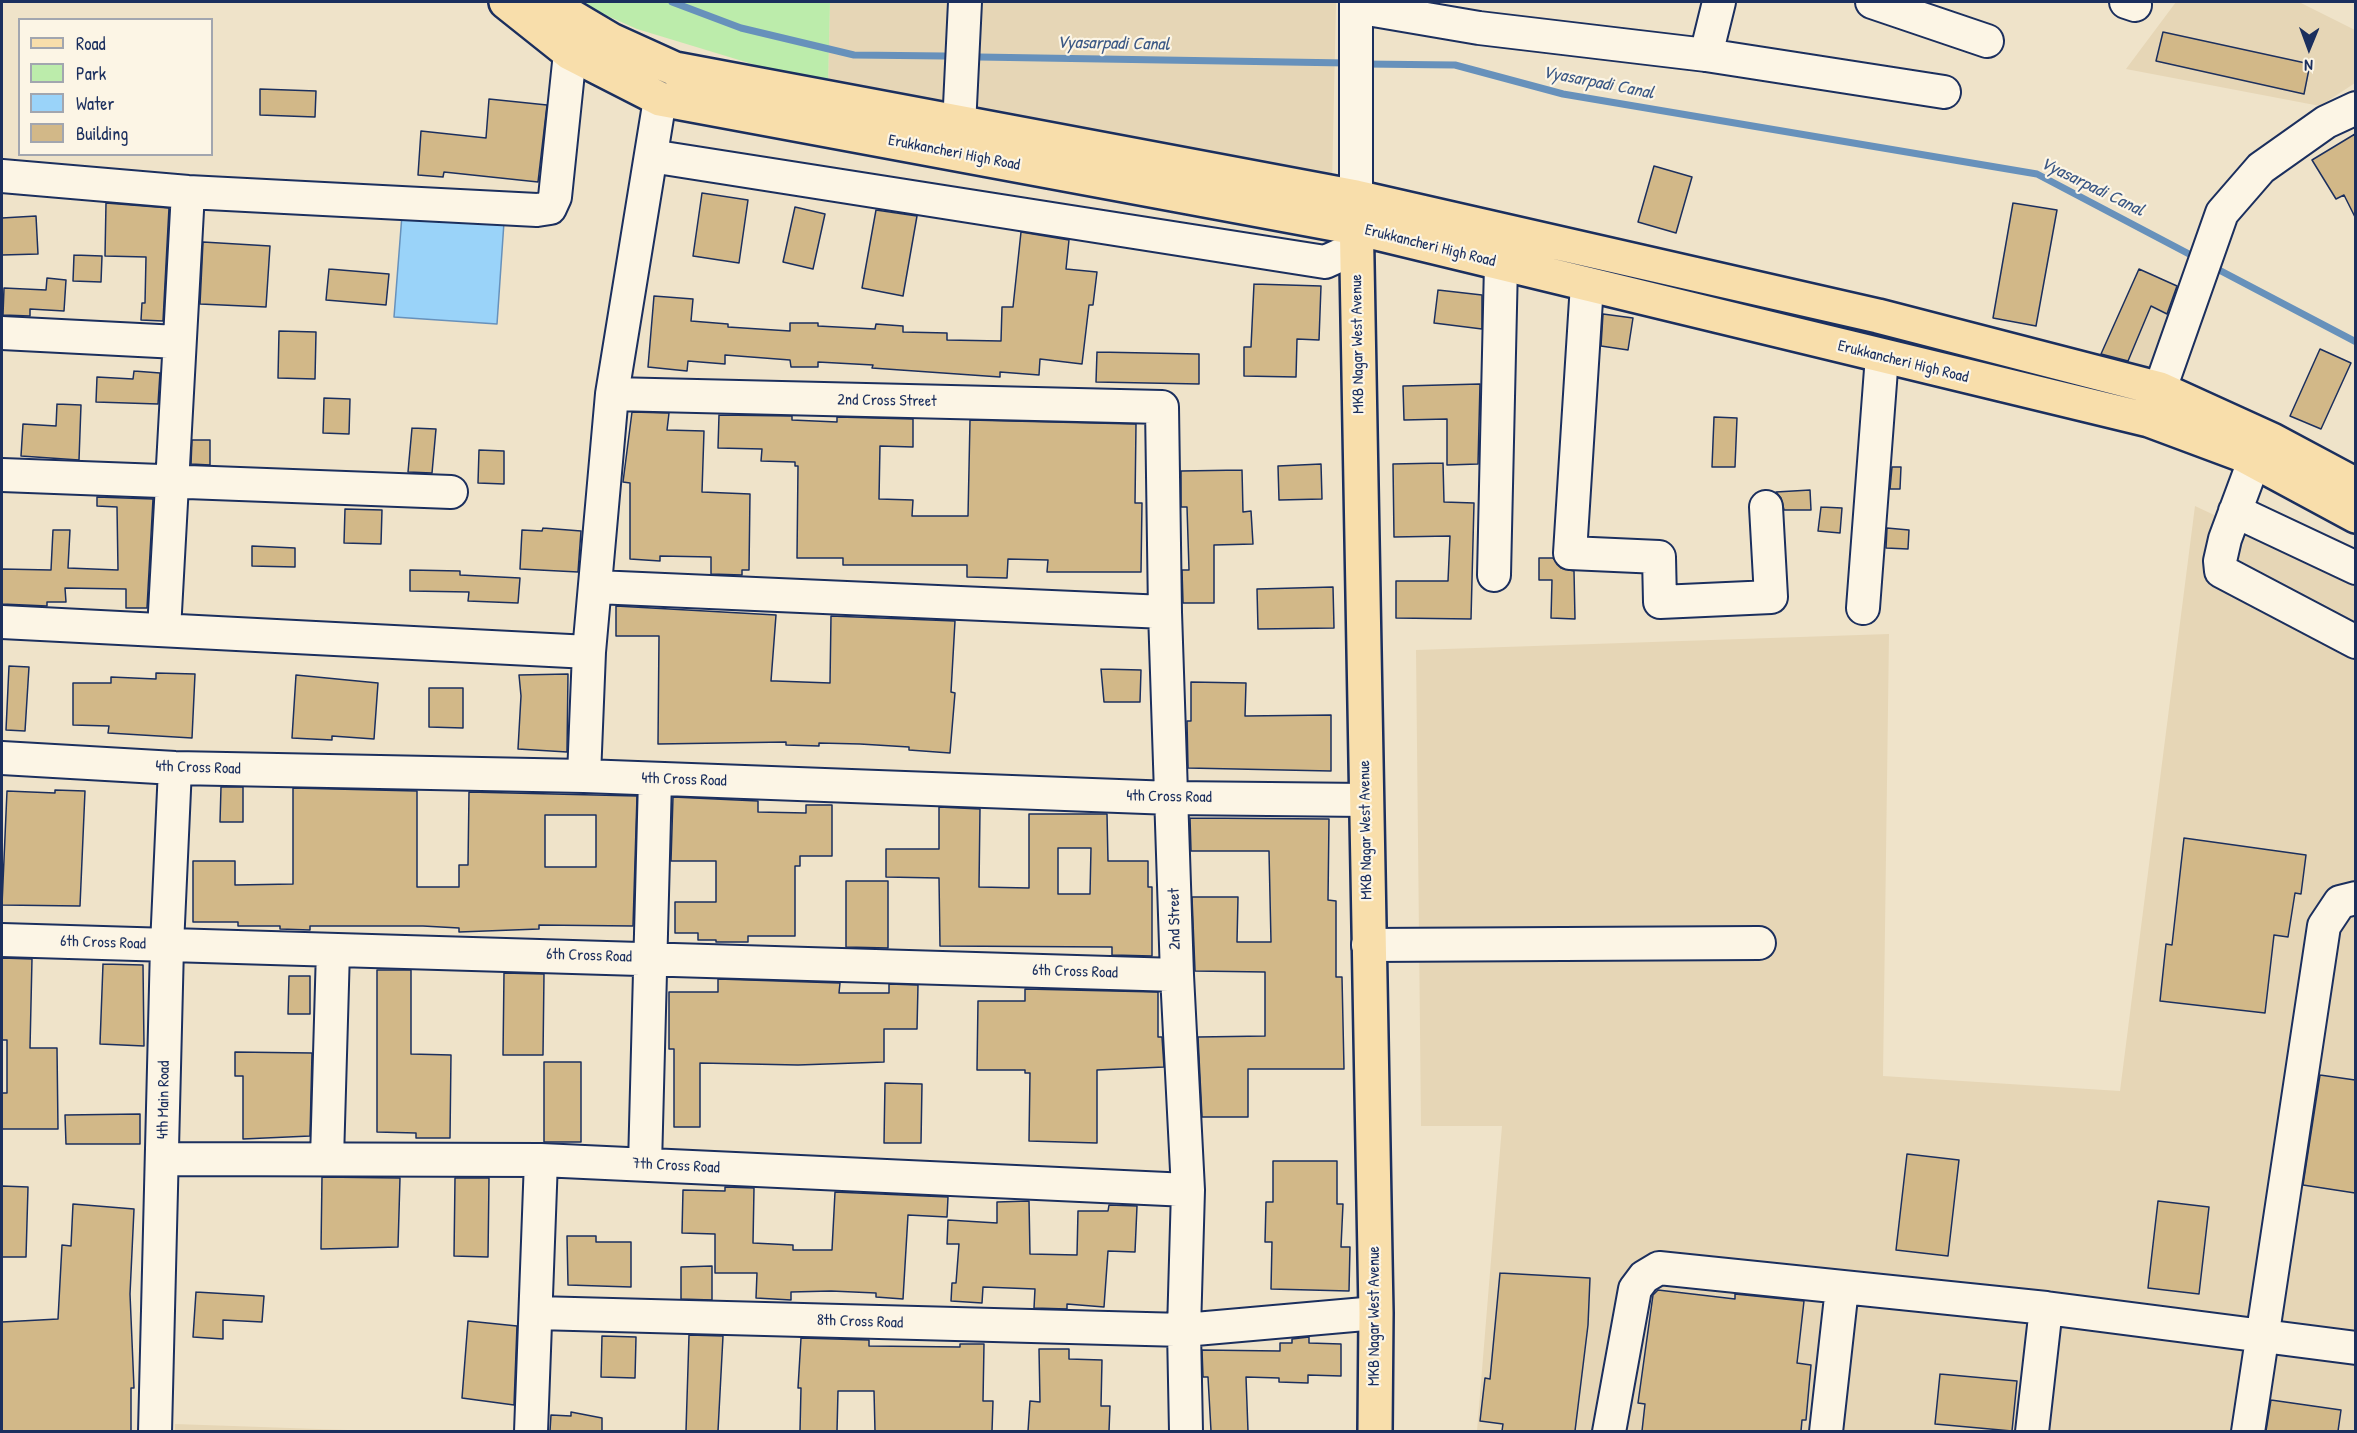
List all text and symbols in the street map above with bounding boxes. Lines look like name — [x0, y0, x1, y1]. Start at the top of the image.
legend — [18, 18, 213, 156]
north arrow — [2279, 18, 2339, 78]
text: Road — [76, 31, 106, 56]
water label: Vyasarpadi Canal — [1057, 32, 1169, 56]
text: N — [2304, 55, 2313, 77]
text: Park — [76, 61, 106, 86]
water label: Vyasarpadi Canal — [1541, 62, 1655, 104]
text: Water — [76, 91, 114, 116]
text: Building — [76, 121, 128, 146]
street label: Erukkancheri High Road — [886, 131, 1022, 175]
water label: Vyasarpadi Canal — [2037, 153, 2147, 221]
street label: Erukkancheri High Road — [1363, 220, 1497, 272]
street label: MKB Nagar West Avenue — [1347, 274, 1369, 414]
street label: Erukkancheri High Road — [1836, 336, 1970, 388]
street label: 2nd Cross Street — [837, 391, 937, 411]
street label: 4th Cross Road — [155, 757, 241, 779]
street label: MKB Nagar West Avenue — [1355, 760, 1377, 900]
street label: 4th Cross Road — [641, 769, 727, 791]
street label: 4th Cross Road — [1126, 787, 1212, 807]
street label: 2nd Street — [1165, 888, 1185, 950]
street label: 6th Cross Road — [60, 932, 146, 954]
street label: 6th Cross Road — [546, 945, 632, 967]
street label: 6th Cross Road — [1032, 961, 1118, 983]
street label: 4th Main Road — [154, 1061, 174, 1139]
street label: 7th Cross Road — [632, 1154, 720, 1178]
street label: MKB Nagar West Avenue — [1365, 1246, 1385, 1386]
street label: 8th Cross Road — [816, 1311, 904, 1333]

